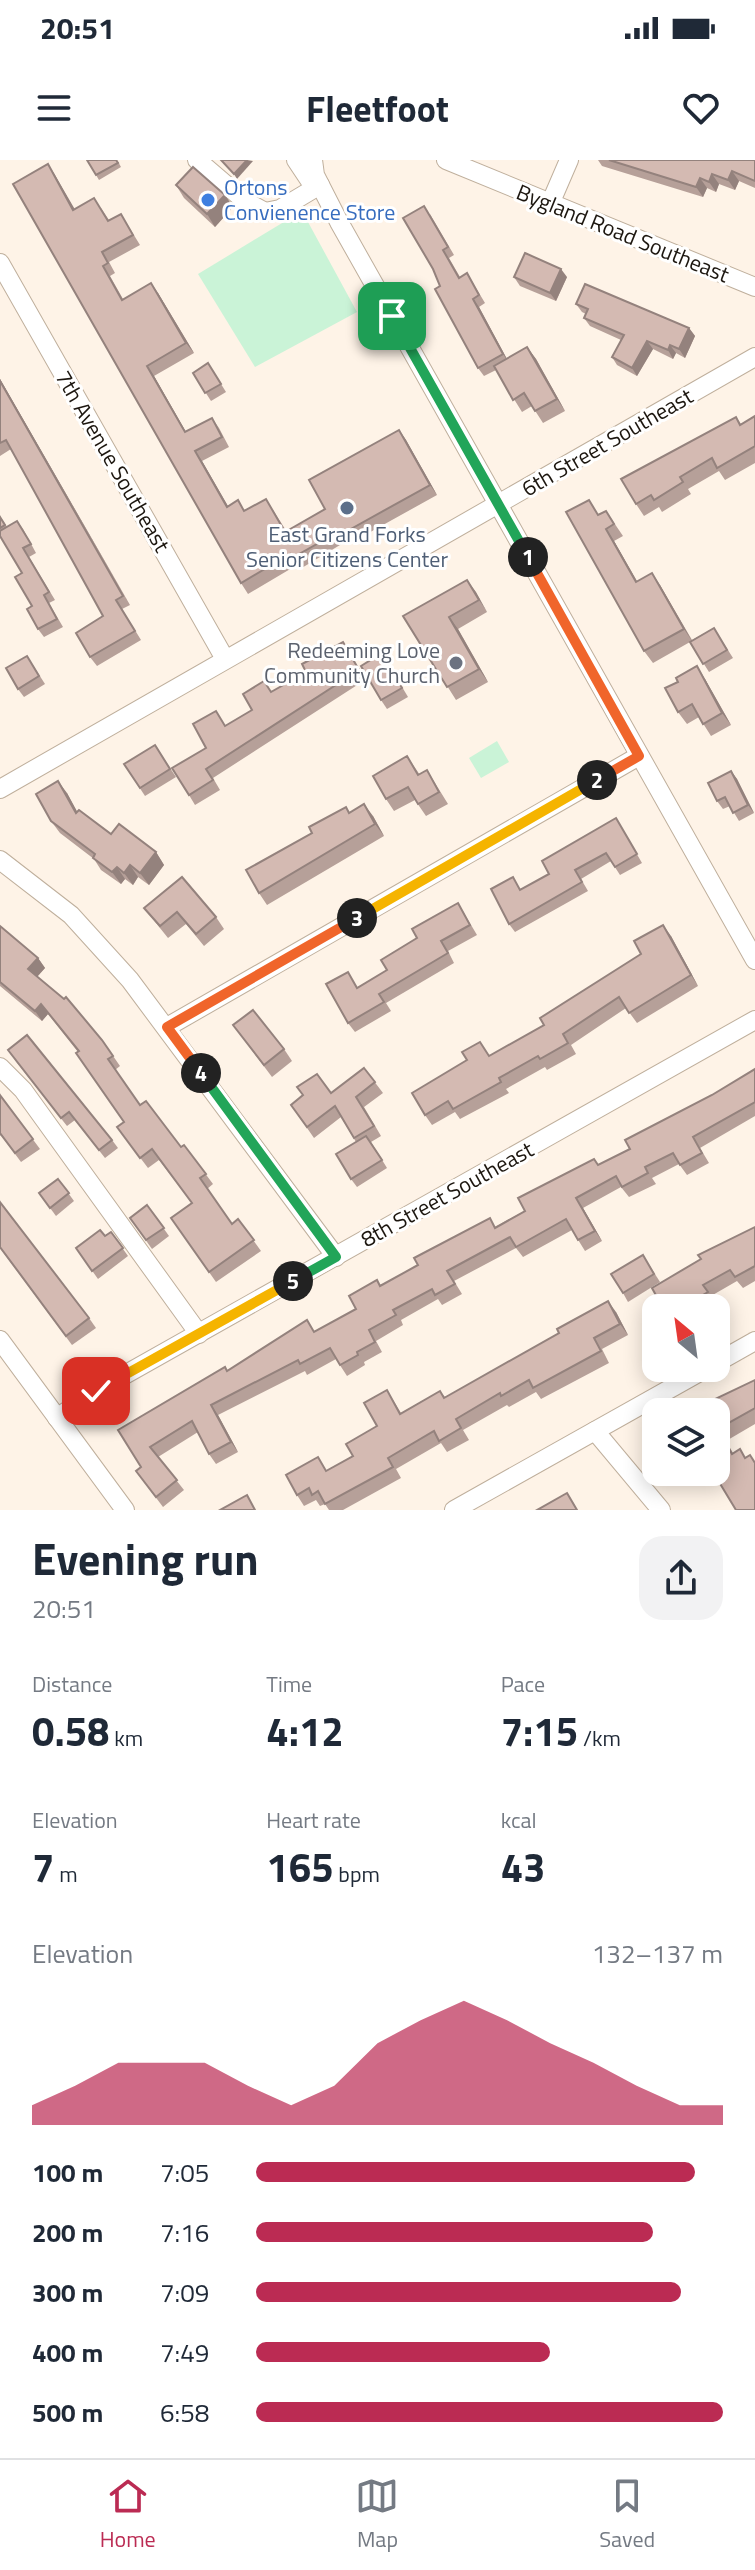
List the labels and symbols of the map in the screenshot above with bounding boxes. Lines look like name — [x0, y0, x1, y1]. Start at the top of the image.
place label: Ortons Convienence Store — [224, 170, 395, 229]
street label: Bygland Road Southeast — [511, 175, 735, 291]
marker: Ortons Convienence Store — [199, 191, 217, 209]
pin — [358, 282, 426, 350]
street label: 7th Avenue Southeast — [47, 364, 179, 559]
street label: 6th Street Southeast — [515, 379, 699, 505]
marker: East Grand Forks Senior Citizens Center — [338, 499, 356, 517]
place label: East Grand Forks Senior Citizens Center — [246, 517, 448, 576]
pin: 1 — [508, 537, 548, 577]
place label: Redeeming Love Community Church — [264, 633, 440, 692]
marker: Redeeming Love Community Church — [447, 654, 465, 672]
pin: 2 — [577, 760, 617, 800]
pin: 3 — [337, 898, 377, 938]
pin: 4 — [181, 1053, 221, 1093]
street label: 8th Street Southeast — [354, 1132, 540, 1256]
pin: 5 — [273, 1261, 313, 1301]
north arrow — [642, 1294, 730, 1382]
pin — [62, 1357, 130, 1425]

